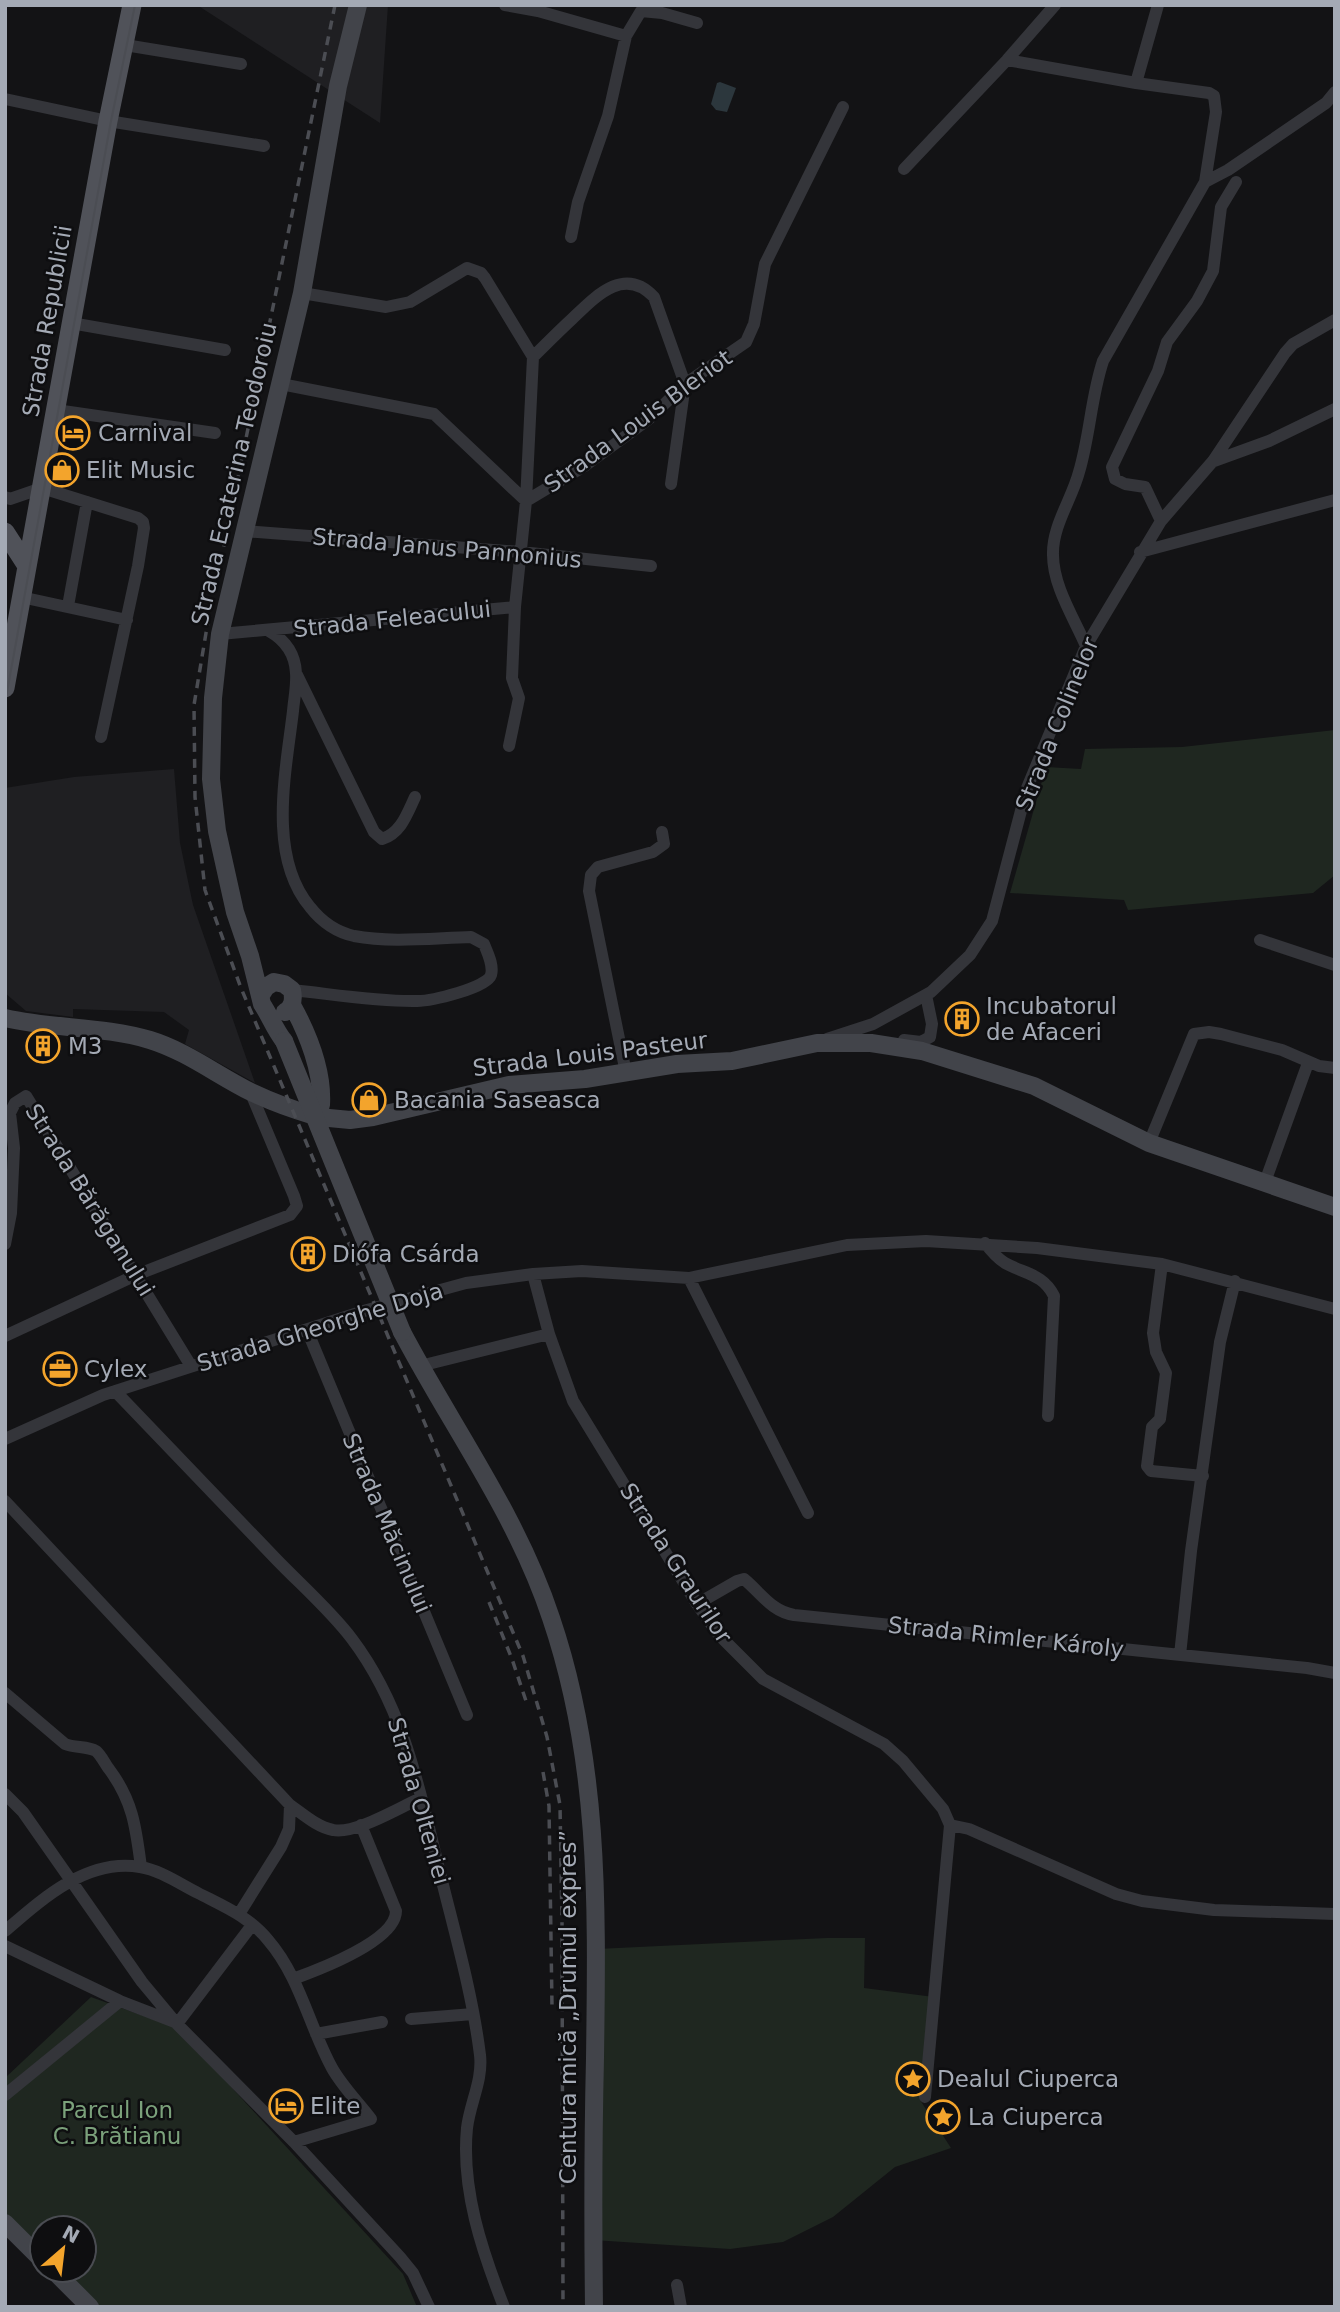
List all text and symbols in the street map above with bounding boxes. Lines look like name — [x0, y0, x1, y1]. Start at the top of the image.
street label: Strada Republicii — [17, 223, 77, 419]
street label: Strada Ecaterina Teodoroiu — [186, 320, 282, 628]
street label: Strada Louis Bleriot — [539, 344, 737, 498]
hotel icon: Carnival — [54, 414, 92, 452]
place label: Carnival — [98, 420, 192, 446]
shop icon: Elit Music — [43, 451, 81, 489]
place label: Elit Music — [86, 457, 195, 483]
street label: Strada Janus Pannonius — [311, 523, 583, 573]
street label: Strada Feleacului — [292, 596, 492, 642]
street label: Strada Colinelor — [1010, 633, 1104, 815]
place label: Incubatorul de Afaceri — [986, 993, 1117, 1045]
building icon: Incubatorul de Afaceri — [943, 1000, 981, 1038]
building icon: M3 — [24, 1027, 62, 1065]
street label: Strada Louis Pasteur — [471, 1027, 709, 1081]
place label: M3 — [68, 1033, 102, 1059]
shop icon: Bacania Saseasca — [350, 1081, 388, 1119]
place label: Bacania Saseasca — [394, 1087, 601, 1113]
street label: Strada Bărăganului — [20, 1099, 160, 1301]
building icon: Diófa Csárda — [289, 1235, 327, 1273]
place label: Diófa Csárda — [332, 1241, 480, 1267]
street label: Strada Gheorghe Doja — [194, 1277, 446, 1377]
office icon: Cylex — [41, 1350, 79, 1388]
place label: Cylex — [84, 1356, 147, 1382]
street label: Strada Măcinului — [337, 1429, 437, 1617]
street label: Strada Graurilor — [615, 1478, 738, 1648]
street label: Strada Rimler Károly — [887, 1612, 1125, 1662]
street label: Strada Olteniei — [383, 1715, 455, 1887]
street label: Centura mică „Drumul expres” — [555, 1830, 581, 2184]
place icon: Dealul Ciuperca — [894, 2060, 932, 2098]
place label: Dealul Ciuperca — [937, 2066, 1119, 2092]
hotel icon: Elite — [267, 2087, 305, 2125]
place label: Elite — [310, 2093, 360, 2119]
park label: Parcul Ion C. Brătianu — [53, 2097, 181, 2149]
place icon: La Ciuperca — [924, 2098, 962, 2136]
place label: La Ciuperca — [968, 2104, 1104, 2130]
north arrow — [28, 2214, 98, 2284]
text: N — [59, 2221, 83, 2247]

